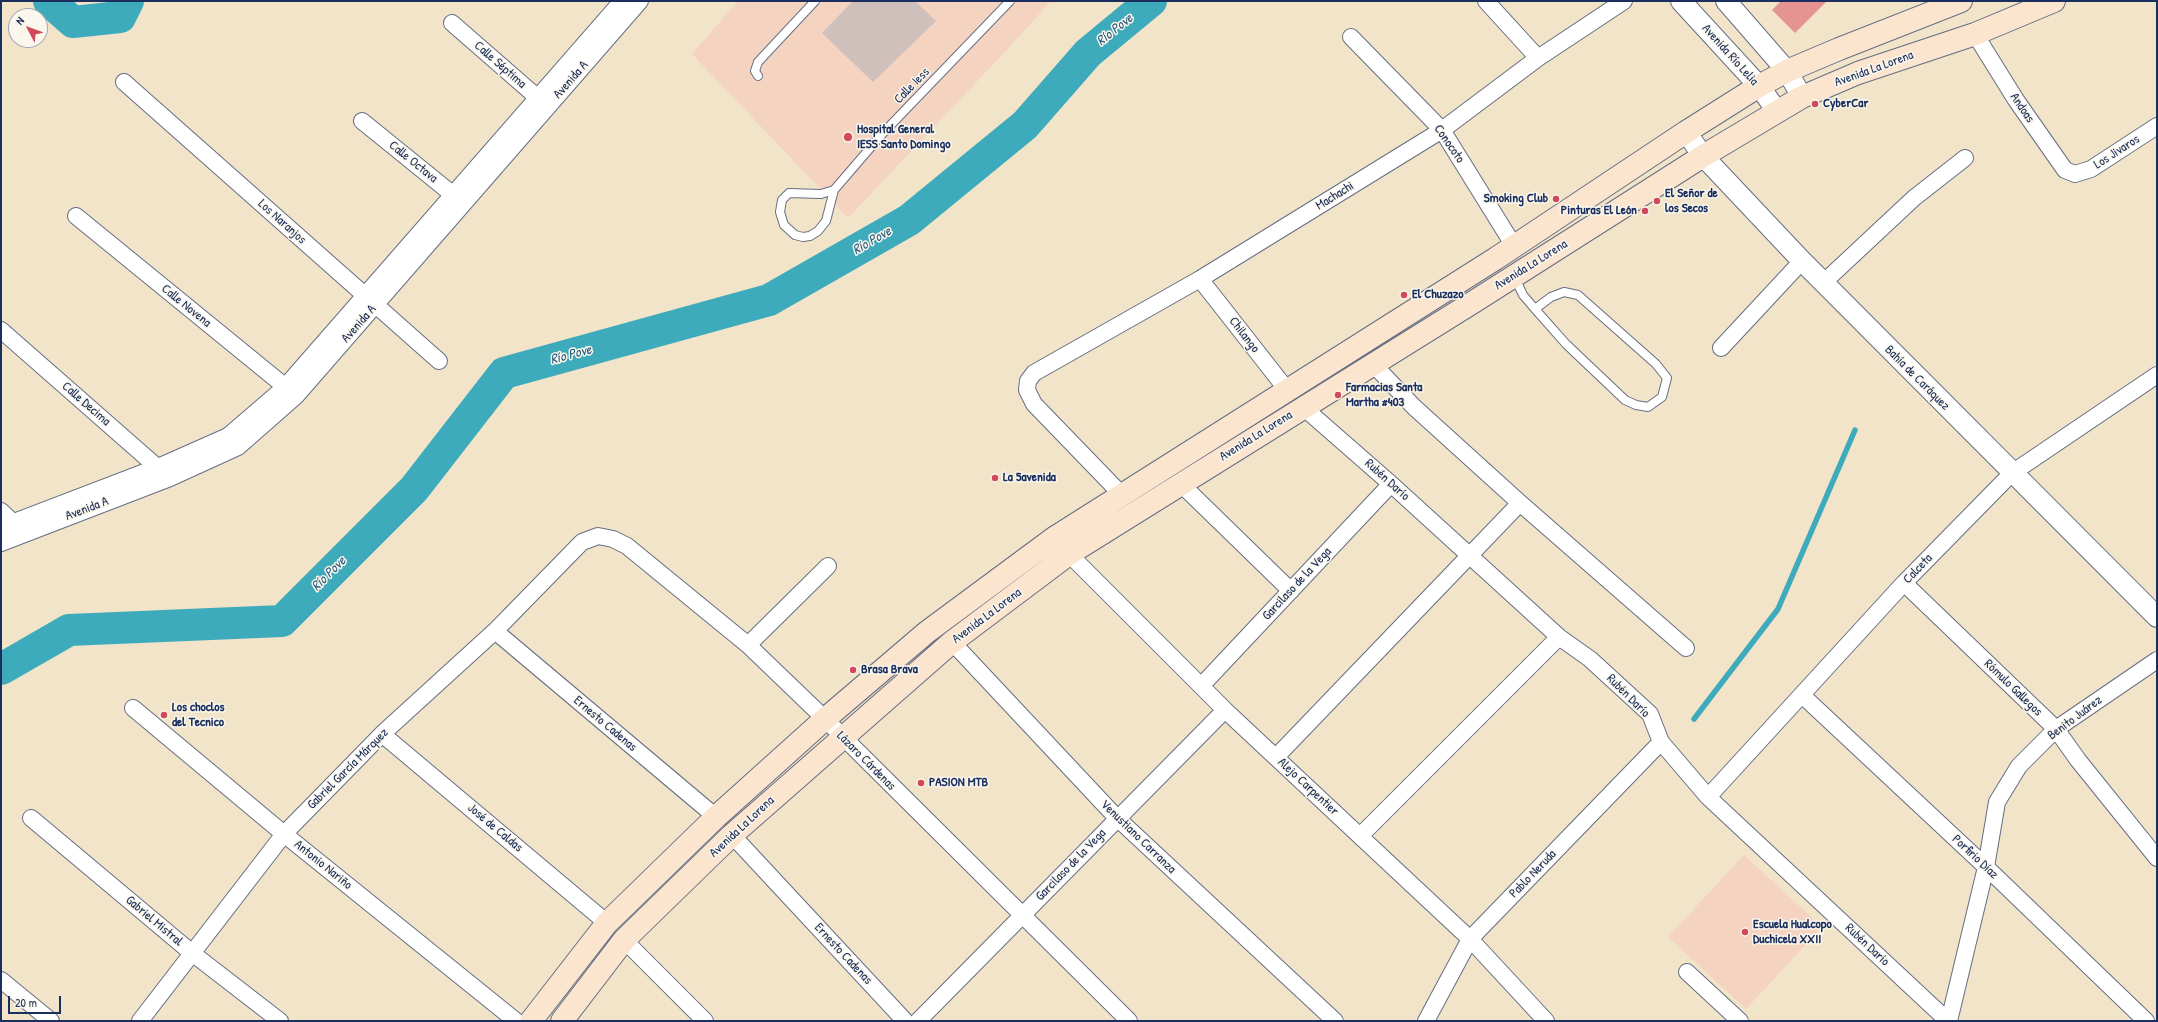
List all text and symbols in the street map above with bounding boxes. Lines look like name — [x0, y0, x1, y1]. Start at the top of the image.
north arrow — [8, 8, 48, 48]
water label: Río Pove — [1093, 10, 1137, 50]
text: N — [12, 14, 27, 28]
street label: Avenida Río Lelia — [1698, 21, 1762, 89]
street label: Calle Séptima — [471, 38, 529, 92]
street label: Avenida La Lorena — [1832, 48, 1916, 90]
street label: Avenida A — [550, 58, 592, 102]
street label: Calle Iess — [891, 65, 933, 107]
street label: Andoas — [2006, 90, 2038, 126]
place label: CyberCar — [1823, 96, 1868, 112]
marker: CyberCar — [1810, 99, 1820, 109]
place label: Hospital General IESS Santo Domingo — [857, 122, 950, 153]
street label: Conocoto — [1430, 122, 1468, 166]
marker: Hospital General IESS Santo Domingo — [842, 131, 854, 143]
street label: Los Jivaros — [2091, 131, 2143, 173]
street label: Calle Octava — [386, 138, 440, 186]
street label: Machachi — [1313, 178, 1357, 214]
place label: El Señor de los Secos — [1665, 186, 1718, 217]
place label: Smoking Club — [1484, 191, 1548, 207]
marker: Smoking Club — [1551, 194, 1561, 204]
street label: Los Naranjos — [255, 196, 309, 248]
marker: El Señor de los Secos — [1652, 196, 1662, 206]
place label: Pinturas El León — [1561, 203, 1637, 219]
marker: Pinturas El León — [1640, 206, 1650, 216]
water label: Río Pove — [850, 223, 894, 259]
street label: Avenida La Lorena — [1492, 236, 1570, 294]
street label: Calle Novena — [158, 281, 214, 331]
place label: El Chuzazo — [1412, 287, 1463, 303]
marker: El Chuzazo — [1399, 290, 1409, 300]
street label: Avenida A — [338, 302, 380, 346]
street label: Chilango — [1225, 314, 1263, 356]
water label: Río Pove — [549, 341, 593, 369]
street label: Bahía de Caráquez — [1881, 342, 1953, 414]
street label: Calle Decima — [59, 379, 113, 429]
place label: Farmacias Santa Martha #403 — [1346, 380, 1422, 411]
marker: Farmacias Santa Martha #403 — [1333, 390, 1343, 400]
street label: Avenida La Lorena — [1217, 407, 1295, 465]
street label: Rubén Darío — [1361, 456, 1413, 504]
place label: La 5avenida — [1003, 470, 1056, 486]
marker: La 5avenida — [990, 473, 1000, 483]
street label: Avenida A — [63, 494, 111, 524]
street label: Garcilaso de la Vega — [1259, 544, 1335, 624]
street label: Calceta — [1900, 551, 1936, 587]
water label: Río Pove — [308, 553, 350, 595]
street label: Avenida La Lorena — [949, 585, 1025, 647]
street label: Rómulo Gallegos — [1981, 656, 2045, 720]
place label: Brasa Brava — [861, 662, 918, 678]
marker: Brasa Brava — [848, 665, 858, 675]
street label: Rubén Darío — [1603, 671, 1653, 721]
street label: Benito Juárez — [2045, 692, 2105, 744]
street label: Ernesto Cadenas — [570, 693, 640, 755]
place label: Los choclos del Tecnico — [172, 700, 225, 731]
marker: Los choclos del Tecnico — [159, 710, 169, 720]
street label: Gabriel García Márquez — [304, 725, 392, 813]
street label: Lázaro Cárdenas — [833, 728, 899, 794]
street label: Alejo Carpentier — [1274, 755, 1342, 819]
place label: PASION MTB — [929, 775, 988, 791]
marker: PASION MTB — [916, 778, 926, 788]
street label: Avenida La Lorena — [706, 793, 778, 861]
street label: Venustiano Carranza — [1097, 797, 1179, 877]
street label: José de Caldas — [464, 800, 526, 856]
street label: Garcilaso de la Vega — [1033, 826, 1109, 904]
street label: Porfirio Díaz — [1949, 832, 2001, 882]
street label: Antonio Nariño — [291, 837, 355, 893]
street label: Pablo Neruda — [1506, 847, 1560, 901]
street label: Gabriel Mistral — [122, 893, 186, 949]
place label: Escuela Hualcopo Duchicela XXII — [1753, 917, 1832, 948]
street label: Ernesto Cadenas — [811, 920, 875, 988]
street label: Rubén Darío — [1842, 921, 1892, 969]
marker: Escuela Hualcopo Duchicela XXII — [1740, 927, 1750, 937]
scale bar — [10, 988, 63, 1014]
text: 20 m — [15, 994, 37, 1011]

